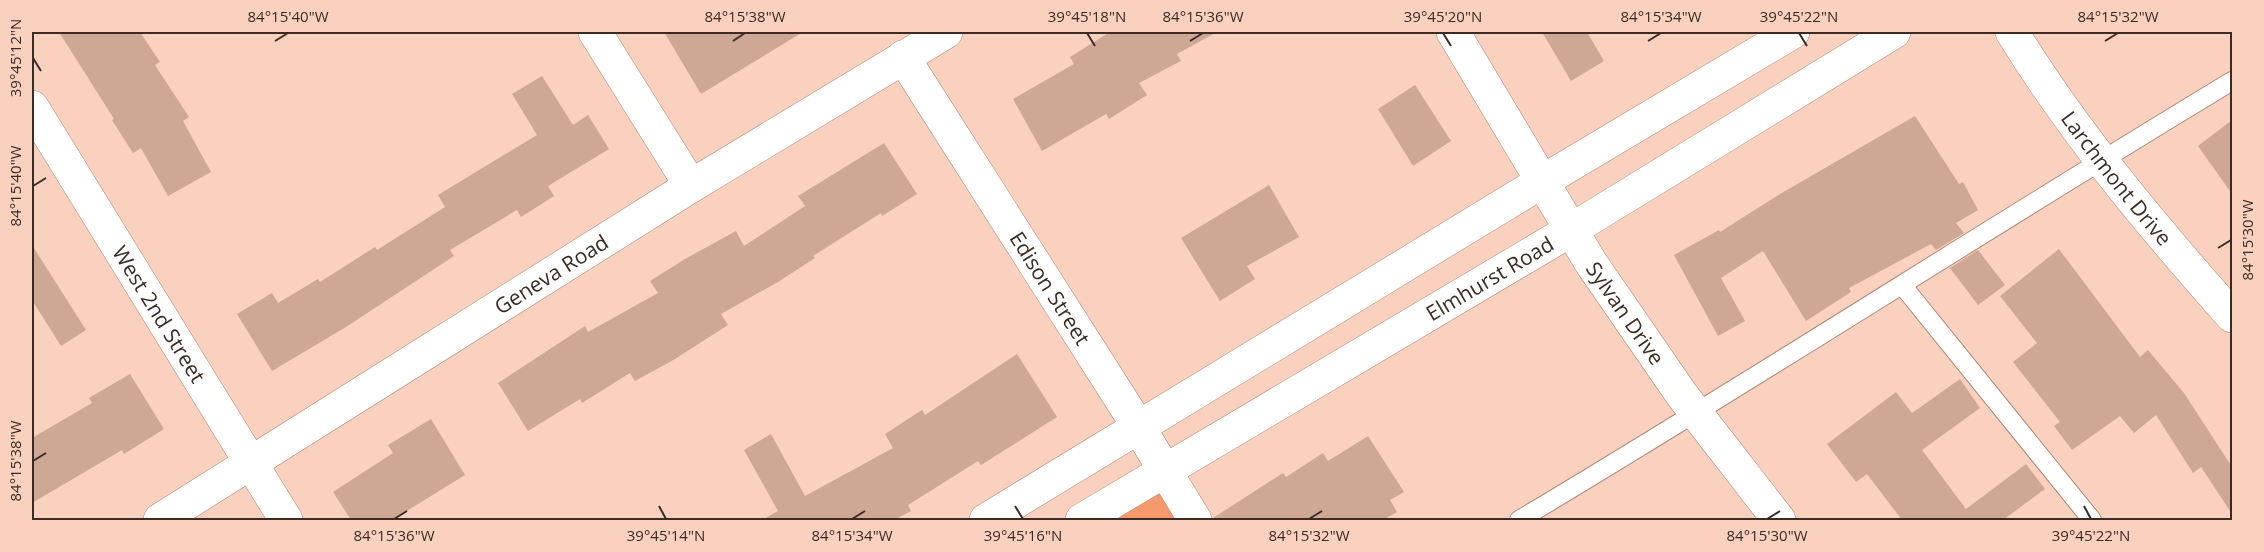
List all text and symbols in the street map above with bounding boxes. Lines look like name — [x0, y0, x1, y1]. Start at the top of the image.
text: 84°15'40"W — [248, 6, 329, 26]
text: 84°15'38"W — [705, 6, 786, 26]
text: 39°45'18"N — [1048, 6, 1126, 26]
text: 84°15'36"W — [1163, 6, 1244, 26]
text: 39°45'20"N — [1404, 6, 1482, 26]
text: 84°15'34"W — [1621, 6, 1702, 26]
text: 39°45'22"N — [1760, 6, 1838, 26]
text: 84°15'32"W — [2078, 6, 2159, 26]
text: 39°45'12"N — [5, 19, 25, 97]
street label: Larchmont Drive — [2055, 105, 2178, 251]
text: 84°15'40"W — [5, 145, 25, 227]
text: 84°15'30"W — [2237, 199, 2257, 281]
street label: Edison Street — [1004, 226, 1097, 350]
street label: Geneva Road — [489, 228, 613, 320]
street label: Elmhurst Road — [1421, 229, 1559, 327]
street label: West 2nd Street — [106, 240, 212, 388]
street label: Sylvan Drive — [1580, 256, 1671, 370]
text: 84°15'38"W — [5, 420, 25, 502]
text: 84°15'36"W — [354, 525, 435, 545]
text: 39°45'14"N — [627, 525, 705, 545]
text: 84°15'34"W — [812, 525, 893, 545]
text: 39°45'16"N — [984, 525, 1062, 545]
text: 84°15'32"W — [1269, 525, 1350, 545]
text: 84°15'30"W — [1727, 525, 1808, 545]
text: 39°45'22"N — [2052, 525, 2130, 545]

